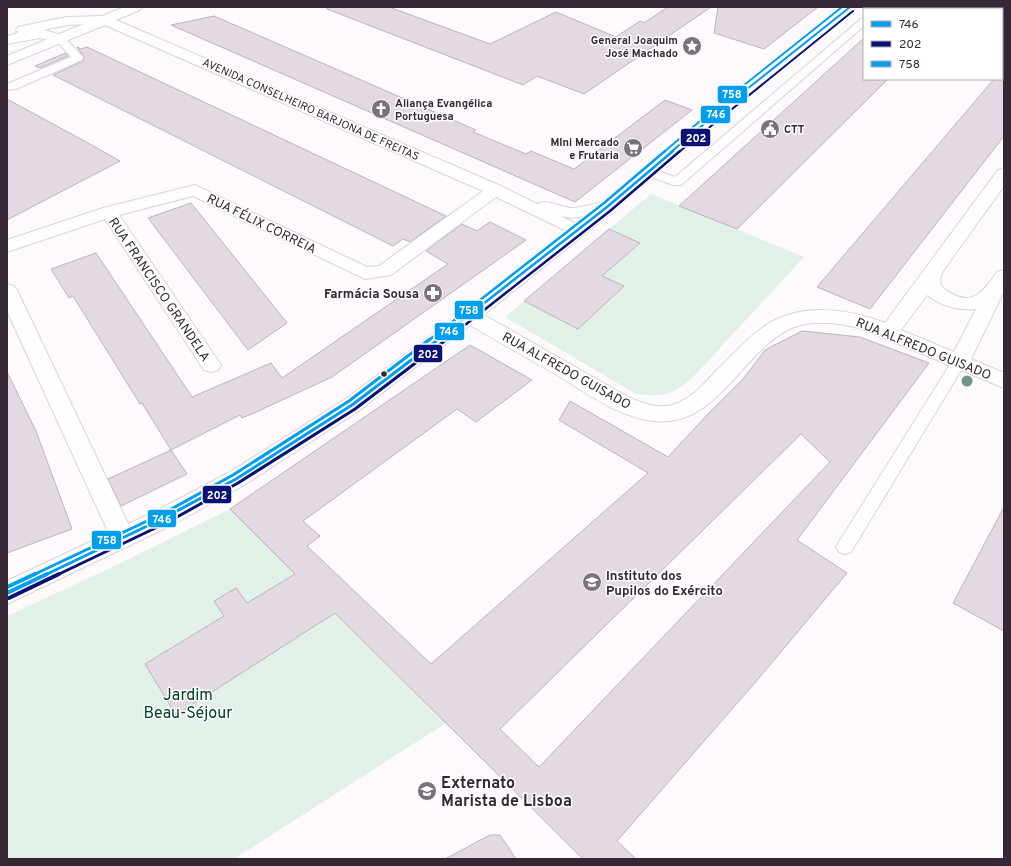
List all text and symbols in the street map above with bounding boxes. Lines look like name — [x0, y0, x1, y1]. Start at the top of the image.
legend — [863, 8, 1003, 80]
text: 746 — [899, 17, 919, 33]
place label: General Joaquim José Machado — [591, 34, 678, 61]
place icon: General Joaquim José Machado — [681, 35, 703, 57]
text: 202 — [899, 37, 921, 53]
street label: AVENIDA CONSELHEIRO BARJONA DE FREITAS — [200, 56, 421, 164]
text: 758 — [899, 57, 920, 73]
line badge: 758 — [717, 85, 748, 104]
text: 758 — [722, 88, 742, 102]
place label: Aliança Evangélica Portuguesa — [395, 97, 492, 124]
church icon: Aliança Evangélica Portuguesa — [370, 98, 392, 120]
line badge: 746 — [700, 105, 731, 124]
text: 746 — [707, 108, 726, 122]
public building icon: CTT — [759, 118, 781, 140]
place label: CTT — [784, 123, 805, 137]
line badge: 202 — [680, 128, 711, 147]
text: 202 — [686, 132, 706, 146]
place label: MIni Mercado e Frutaria — [550, 136, 619, 163]
supermarket icon: MIni Mercado e Frutaria — [622, 137, 644, 159]
street label: RUA FÉLIX CORREIA — [204, 190, 320, 258]
street label: RUA FRANCISCO GRANDELA — [104, 215, 213, 365]
pharmacy icon: Farmácia Sousa — [422, 282, 444, 304]
place label: Farmácia Sousa — [324, 287, 419, 303]
line badge: 758 — [454, 300, 484, 320]
text: 758 — [459, 304, 479, 318]
street label: RUA ALFREDO GUISADO — [853, 315, 993, 384]
line badge: 746 — [434, 322, 465, 341]
text: 746 — [440, 325, 459, 339]
street label: RUA ALFREDO GUISADO — [499, 330, 633, 414]
line badge: 202 — [413, 344, 443, 363]
text: 202 — [418, 348, 438, 362]
unlabelled marker — [379, 369, 389, 379]
line badge: 202 — [202, 485, 232, 504]
text: 202 — [207, 489, 227, 503]
line badge: 746 — [147, 509, 177, 528]
text: 746 — [153, 513, 172, 527]
line badge: 758 — [91, 530, 122, 550]
text: 758 — [97, 534, 117, 548]
place label: Instituto dos Pupilos do Exército — [606, 569, 723, 600]
school or university icon: Instituto dos Pupilos do Exército — [581, 571, 603, 593]
park label: Jardim Beau-Séjour — [143, 686, 233, 724]
place label: Externato Marista de Lisboa — [441, 774, 572, 812]
school or university icon: Externato Marista de Lisboa — [416, 780, 438, 802]

